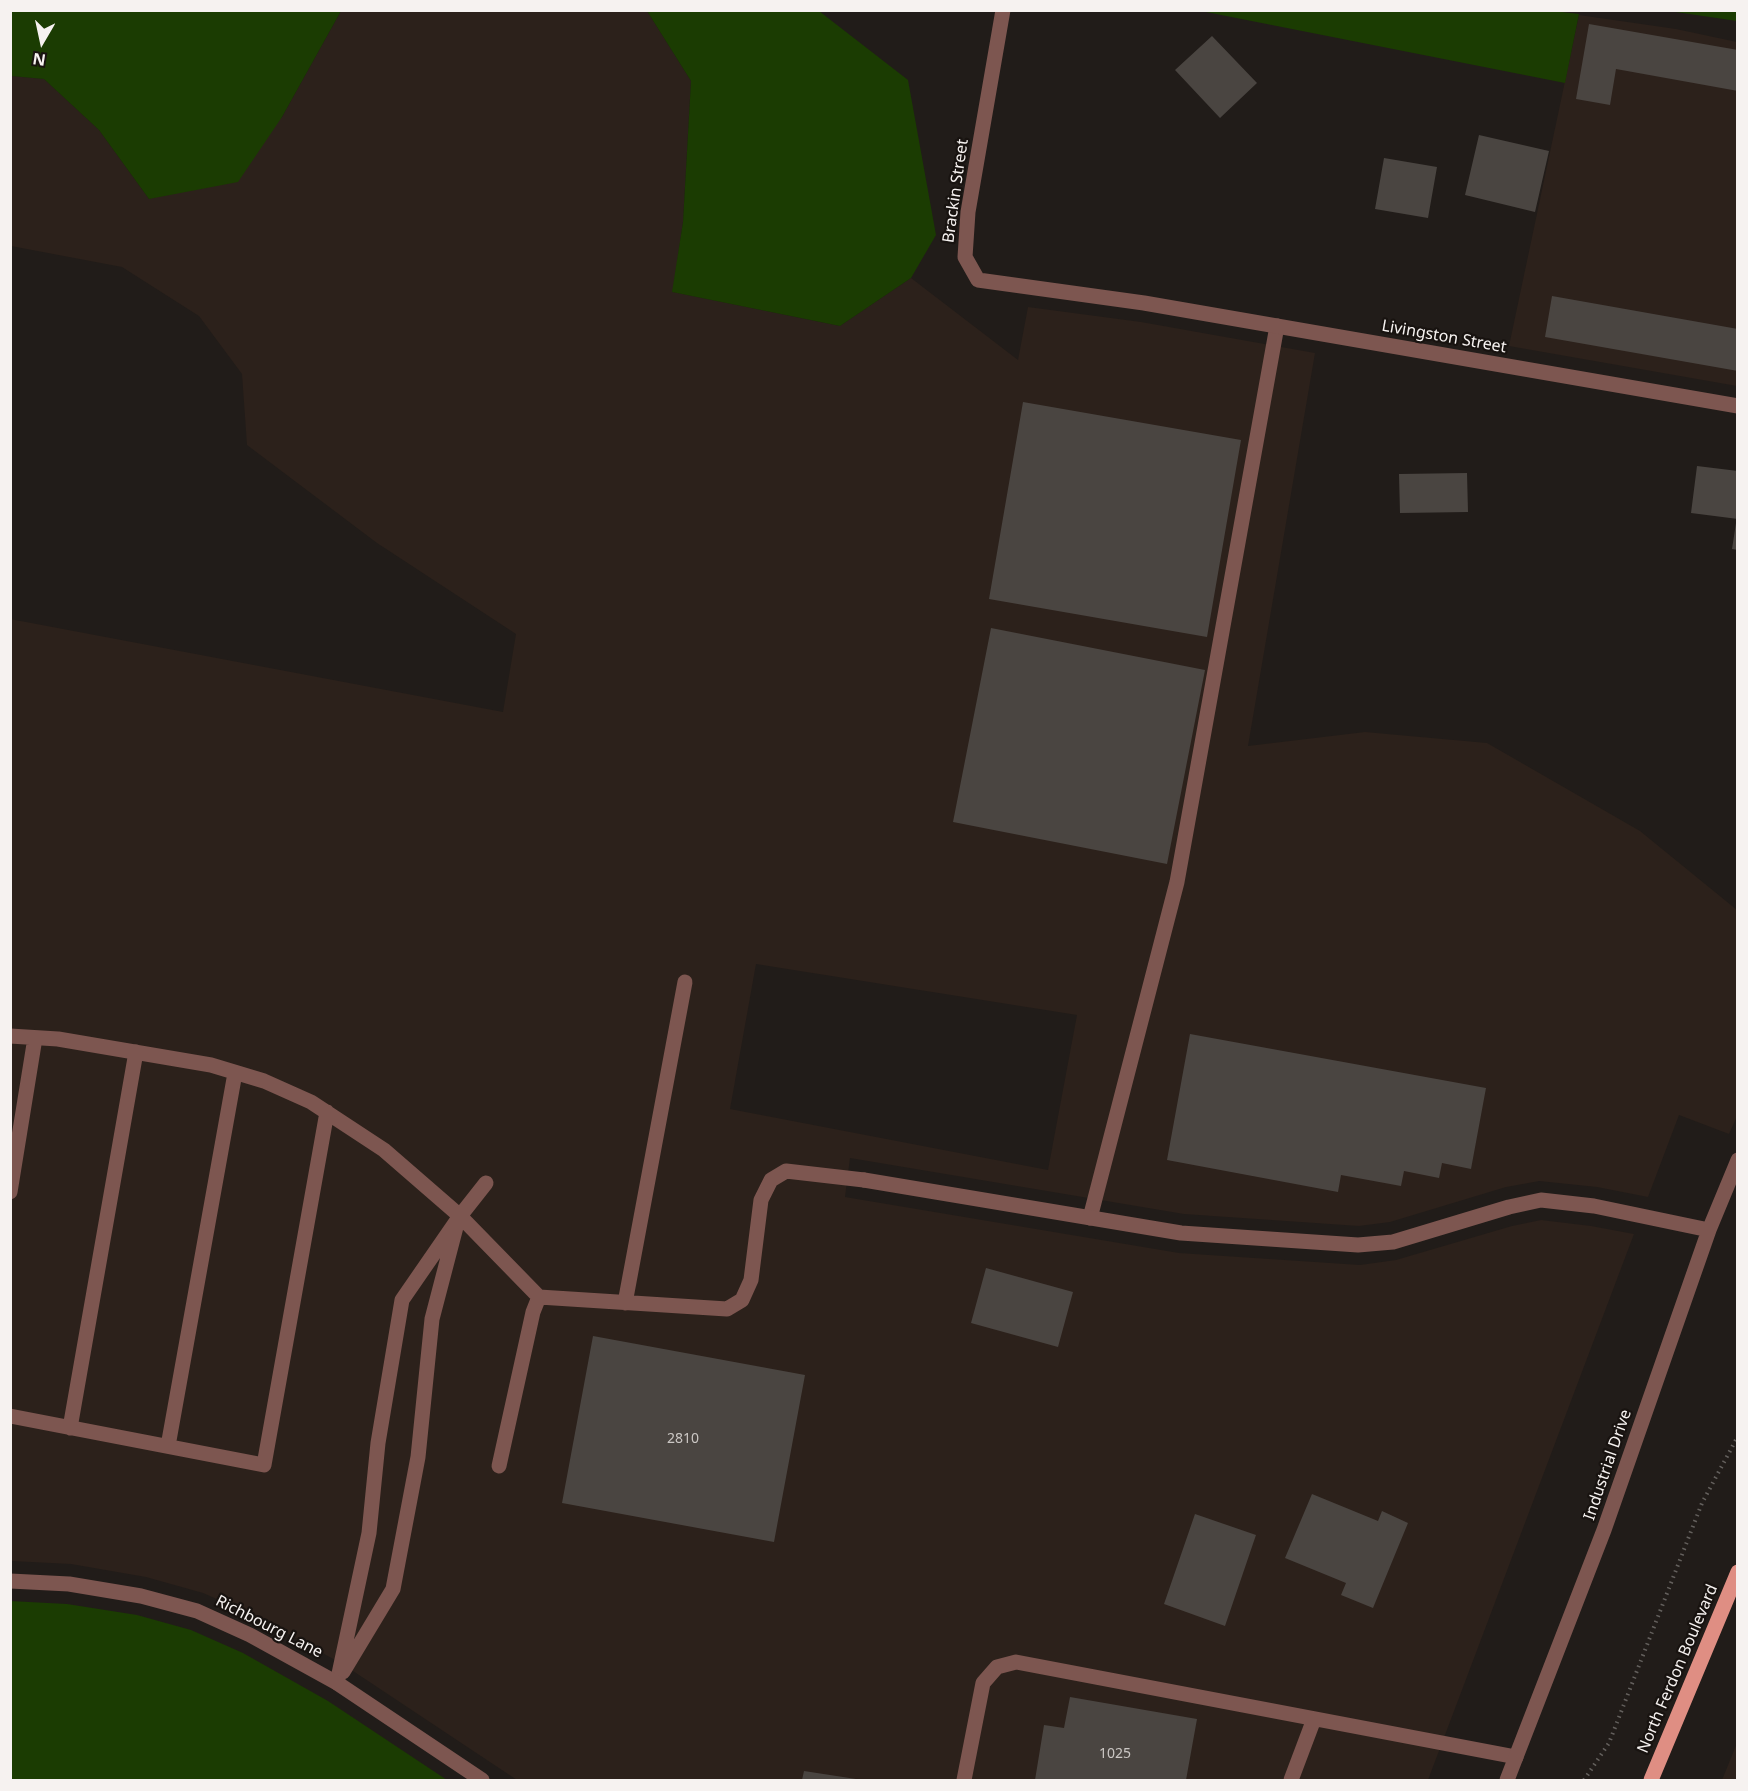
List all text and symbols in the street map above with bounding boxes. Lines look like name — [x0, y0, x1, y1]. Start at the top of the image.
north arrow — [12, 12, 72, 72]
text: N — [31, 48, 47, 72]
street label: Brackin Street — [939, 138, 973, 244]
street label: Livingston Street — [1380, 317, 1508, 357]
street label: Industrial Drive — [1580, 1407, 1636, 1523]
house number: 2810 — [667, 1431, 699, 1447]
street label: North Ferdon Boulevard — [1634, 1582, 1722, 1756]
street label: Richbourg Lane — [212, 1592, 326, 1662]
house number: 1025 — [1099, 1746, 1131, 1762]

